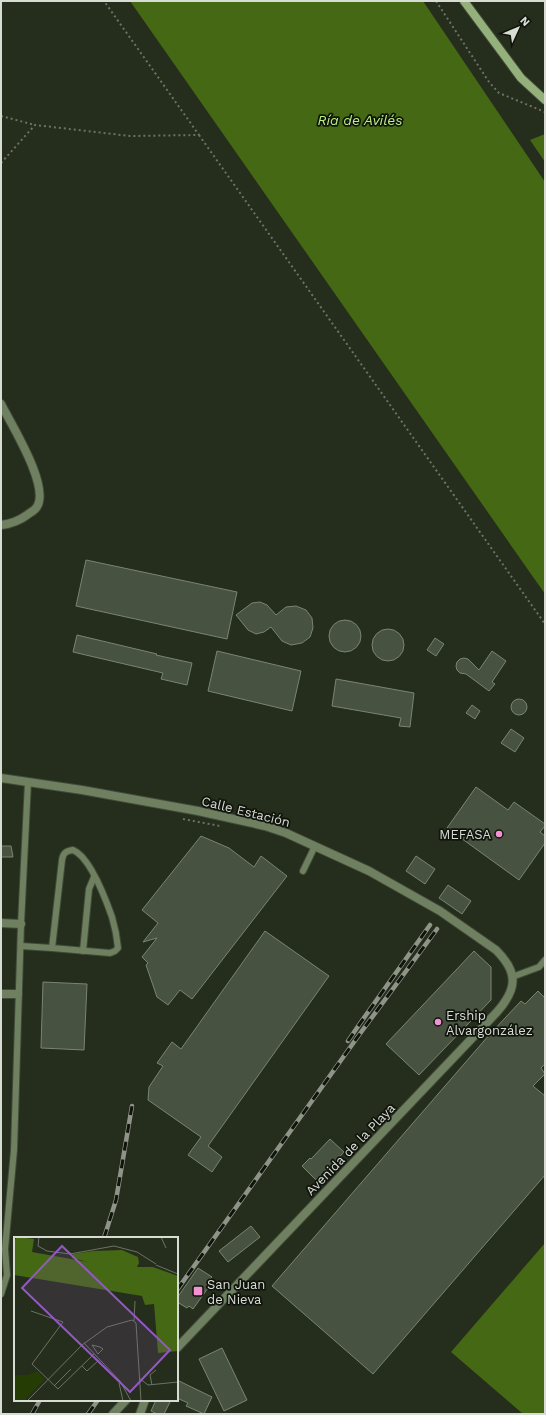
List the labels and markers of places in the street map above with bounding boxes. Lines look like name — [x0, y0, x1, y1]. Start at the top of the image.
place label: MEFASA — [439, 827, 491, 842]
marker: MEFASA — [494, 829, 504, 839]
place label: Ership Alvargonzález — [446, 1008, 533, 1038]
marker: Ership Alvargonzález — [433, 1017, 443, 1027]
place label: San Juan de Nieva — [207, 1277, 265, 1307]
marker: San Juan de Nieva — [192, 1285, 204, 1297]

